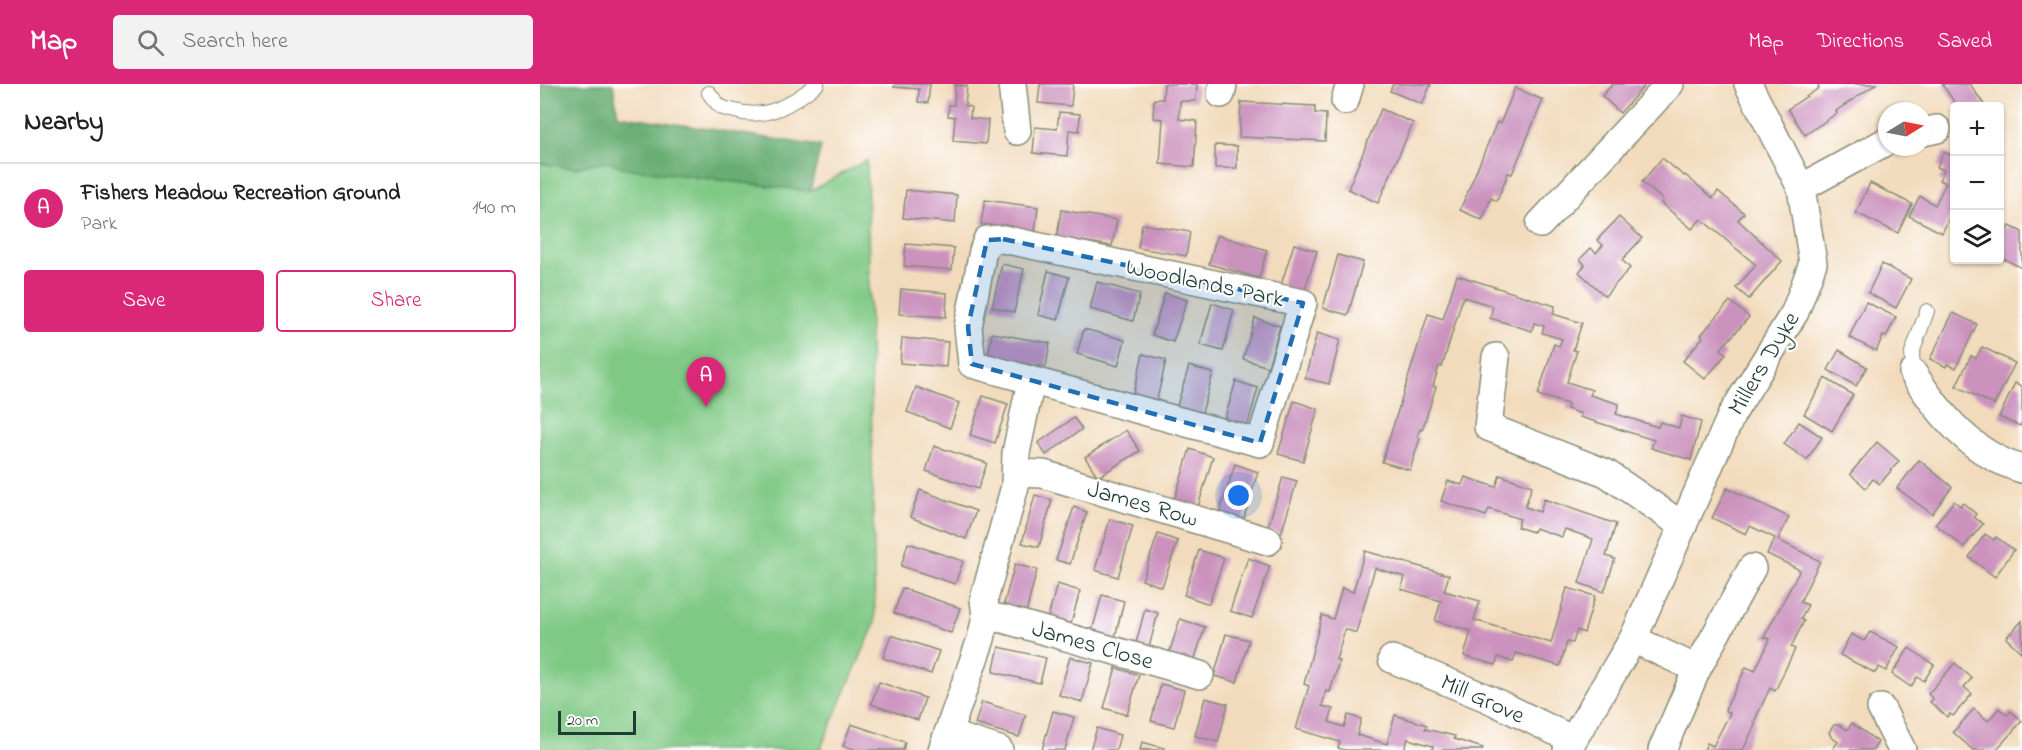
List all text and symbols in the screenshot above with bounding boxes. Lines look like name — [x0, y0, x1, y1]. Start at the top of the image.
search box — [113, 15, 533, 69]
text: Map — [30, 22, 77, 63]
icon: search — [134, 26, 167, 59]
text: Search here — [182, 26, 288, 58]
text: Map — [1748, 27, 1784, 57]
text: Directions — [1817, 27, 1904, 57]
text: Saved — [1937, 27, 1992, 57]
north arrow — [1878, 102, 1932, 156]
map controls — [1950, 102, 2004, 264]
button: + — [1950, 102, 2004, 156]
text: Nearby — [24, 104, 103, 142]
button: − — [1950, 156, 2004, 210]
text: Fishers Meadow Recreation Ground — [81, 178, 400, 210]
text: A — [37, 194, 50, 223]
text: 140 m — [472, 194, 516, 223]
text: Park — [81, 210, 117, 239]
button: layers — [1950, 210, 2004, 264]
street label: Woodlands Park — [1122, 251, 1287, 318]
button: Save — [24, 270, 264, 332]
button: Share — [276, 270, 516, 332]
street label: Millers Dyke — [1720, 306, 1811, 423]
pin: A — [686, 358, 726, 407]
street label: James Row — [1083, 473, 1202, 538]
your location — [1224, 481, 1253, 510]
street label: James Close — [1027, 612, 1157, 681]
street label: Mill Grove — [1434, 666, 1530, 734]
scale bar — [558, 708, 636, 736]
text: 20 m — [567, 709, 598, 733]

